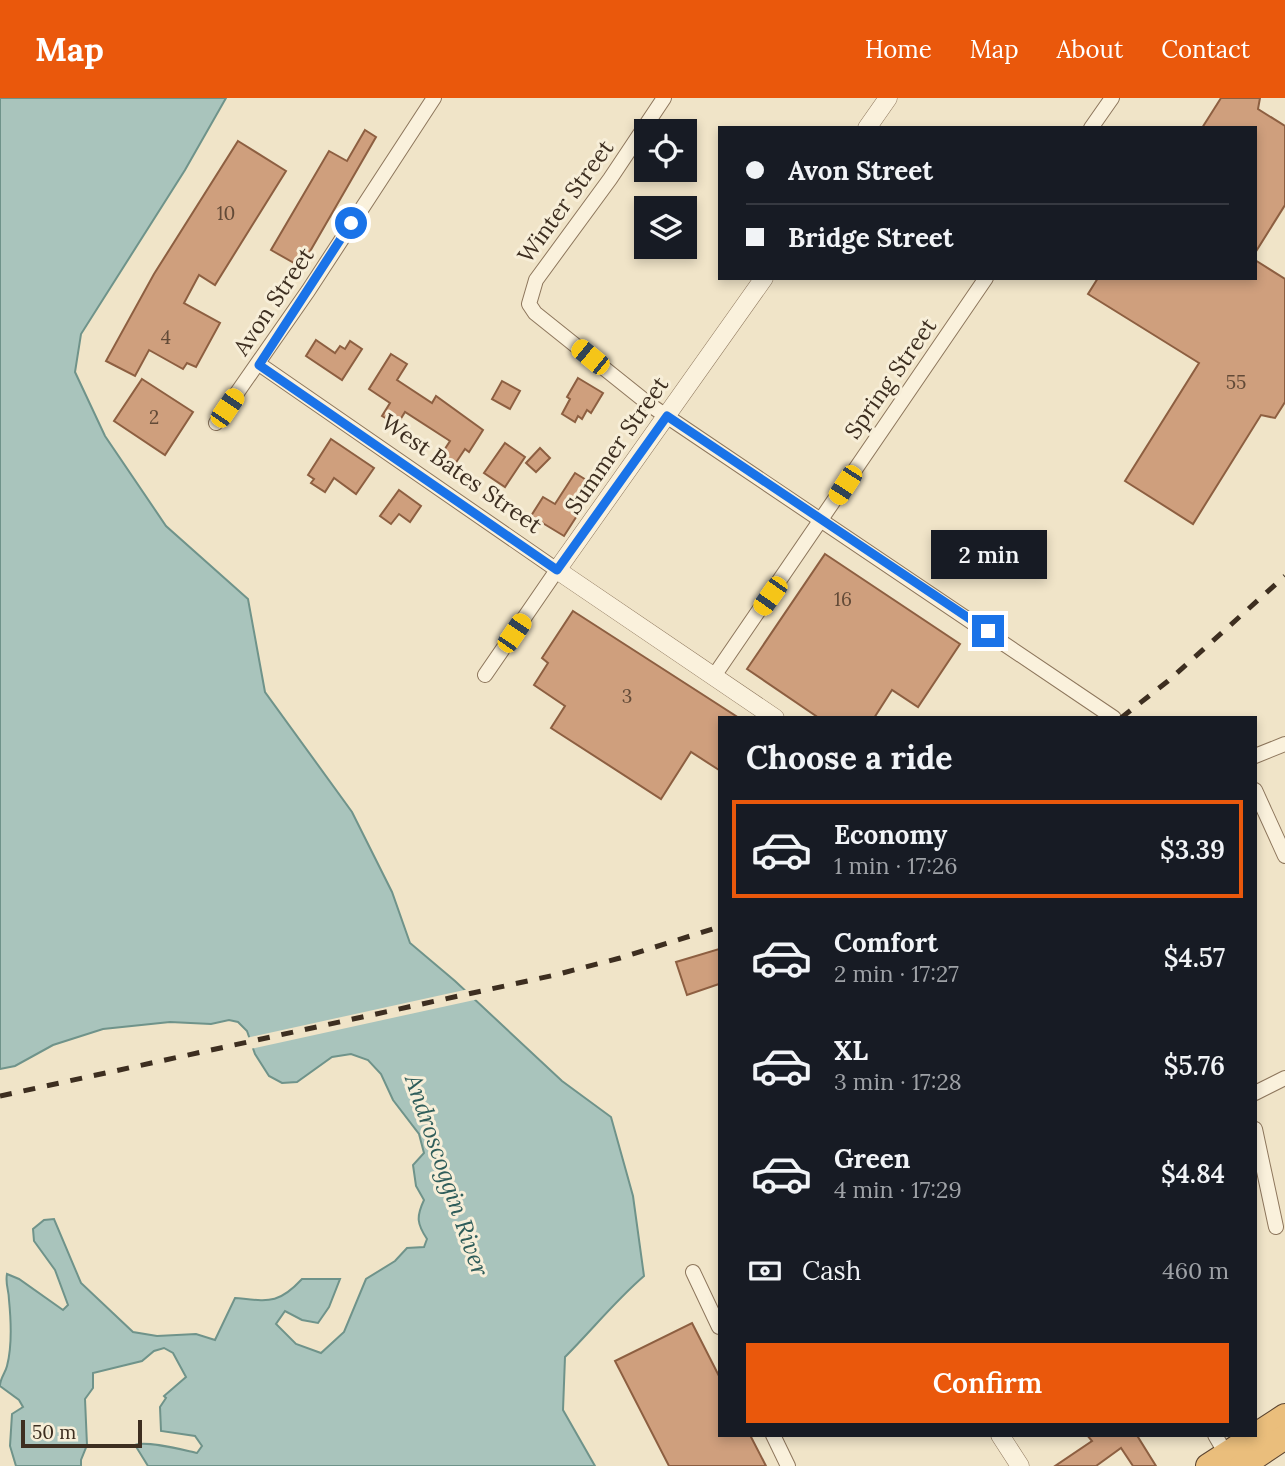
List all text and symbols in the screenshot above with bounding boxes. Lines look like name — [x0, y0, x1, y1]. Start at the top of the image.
text: Map — [35, 28, 104, 70]
text: Home — [865, 34, 932, 65]
text: Map — [970, 34, 1019, 65]
text: About — [1057, 34, 1123, 65]
text: Contact — [1161, 34, 1250, 65]
map controls — [634, 119, 697, 259]
button: locate — [634, 119, 697, 182]
street label: Winter Street — [511, 134, 619, 268]
text: Avon Street — [788, 154, 933, 187]
button: layers — [634, 196, 697, 259]
house number: 10 — [217, 201, 235, 225]
route start — [335, 207, 367, 239]
text: Bridge Street — [788, 221, 954, 254]
street label: Avon Street — [226, 241, 320, 361]
street label: Spring Street — [838, 312, 942, 444]
house number: 4 — [161, 325, 171, 349]
car — [568, 336, 613, 378]
street label: Summer Street — [558, 370, 674, 519]
house number: 55 — [1226, 370, 1246, 394]
car — [207, 385, 248, 431]
house number: 2 — [149, 405, 159, 429]
street label: West Bates Street — [376, 407, 548, 539]
car — [825, 462, 866, 508]
callout: 2 min — [930, 530, 1046, 578]
text: 2 min — [959, 540, 1019, 569]
car — [750, 573, 791, 619]
house number: 16 — [834, 587, 852, 611]
car — [494, 610, 535, 656]
route end — [972, 615, 1004, 647]
house number: 3 — [622, 684, 632, 708]
text: Choose a ride — [746, 737, 953, 778]
icon: car — [750, 818, 813, 881]
text: Economy — [834, 818, 947, 851]
text: $3.39 — [1160, 833, 1225, 866]
text: 1 min · 17:26 — [834, 851, 958, 880]
icon: car — [750, 926, 813, 989]
text: Comfort — [834, 926, 938, 959]
text: $4.57 — [1164, 941, 1225, 974]
text: 2 min · 17:27 — [834, 959, 959, 988]
icon: car — [750, 1034, 813, 1097]
text: XL — [834, 1034, 868, 1067]
text: $5.76 — [1164, 1049, 1225, 1082]
text: 3 min · 17:28 — [834, 1067, 962, 1096]
water label: Androscoggin River — [398, 1069, 496, 1280]
icon: car — [750, 1142, 813, 1205]
text: Green — [834, 1142, 910, 1175]
text: $4.84 — [1161, 1157, 1225, 1190]
text: 4 min · 17:29 — [834, 1175, 962, 1204]
icon: cash — [746, 1252, 784, 1290]
text: Cash — [802, 1254, 861, 1287]
text: 460 m — [1162, 1256, 1229, 1285]
button: Confirm — [746, 1343, 1229, 1423]
scale bar — [21, 1417, 142, 1449]
text: 50 m — [32, 1420, 76, 1444]

